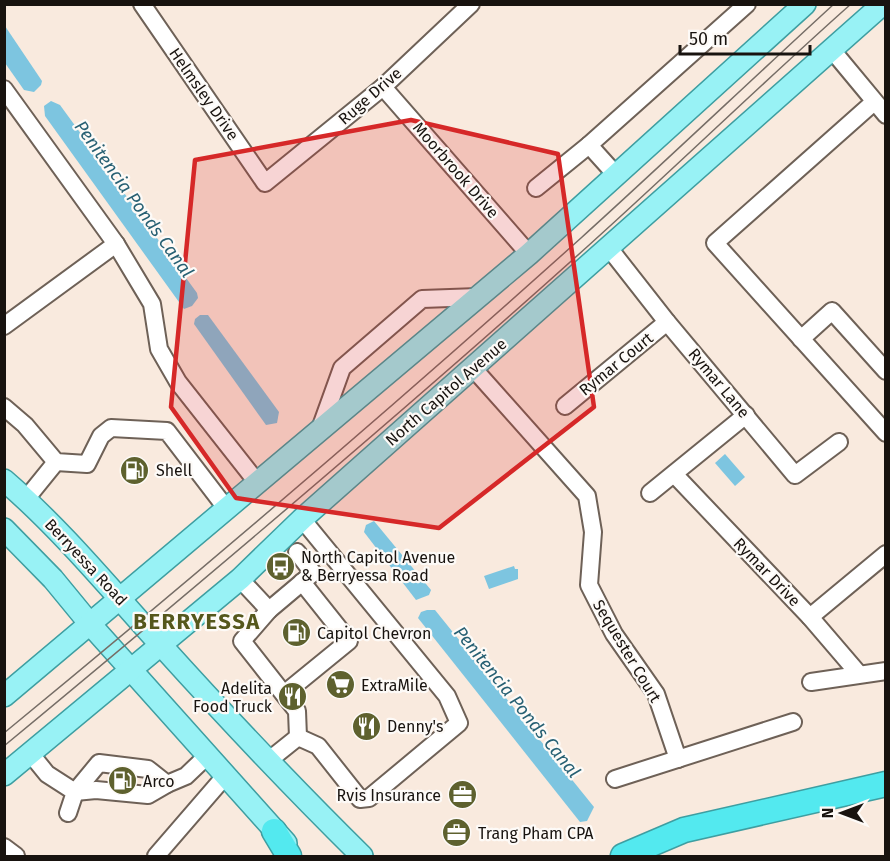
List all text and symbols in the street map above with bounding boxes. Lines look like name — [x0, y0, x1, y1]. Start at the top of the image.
scale bar — [680, 18, 810, 56]
text: 50 m — [689, 28, 728, 50]
street label: Helmsley Drive — [165, 44, 243, 144]
street label: Ruge Drive — [335, 63, 405, 129]
water label: Penitencia Ponds Canal — [70, 116, 198, 282]
street label: Moorbrook Drive — [409, 118, 503, 222]
street label: Rymar Court — [575, 328, 657, 400]
street label: North Capitol Avenue — [382, 334, 510, 450]
street label: Rymar Lane — [684, 344, 754, 422]
fuel station icon: Shell — [119, 454, 151, 486]
place label: Shell — [156, 461, 193, 480]
street label: Berryessa Road — [41, 515, 131, 609]
street label: Rymar Drive — [730, 534, 804, 610]
place label: North Capitol Avenue & Berryessa Road — [301, 548, 455, 585]
bus stop icon: North Capitol Avenue & Berryessa Road — [264, 550, 296, 582]
street label: Sequester Court — [589, 596, 665, 706]
district label: BERRYESSA — [133, 608, 261, 635]
fuel station icon: Capitol Chevron — [280, 617, 312, 649]
water label: Penitencia Ponds Canal — [449, 622, 585, 782]
place label: Capitol Chevron — [317, 624, 431, 643]
supermarket icon: ExtraMile — [324, 669, 356, 701]
place label: ExtraMile — [361, 676, 428, 695]
place label: Adelita Food Truck — [193, 679, 273, 716]
restaurant icon: Adelita Food Truck — [277, 681, 309, 713]
restaurant icon: Denny's — [350, 710, 382, 742]
place label: Denny's — [387, 717, 443, 736]
fuel station icon: Arco — [106, 765, 138, 797]
place label: Arco — [143, 772, 175, 791]
office icon: Rvis Insurance — [446, 779, 478, 811]
north arrow — [812, 783, 872, 843]
place label: Rvis Insurance — [337, 786, 441, 805]
text: N — [818, 808, 837, 818]
office icon: Trang Pham CPA — [441, 817, 473, 849]
place label: Trang Pham CPA — [478, 824, 594, 843]

